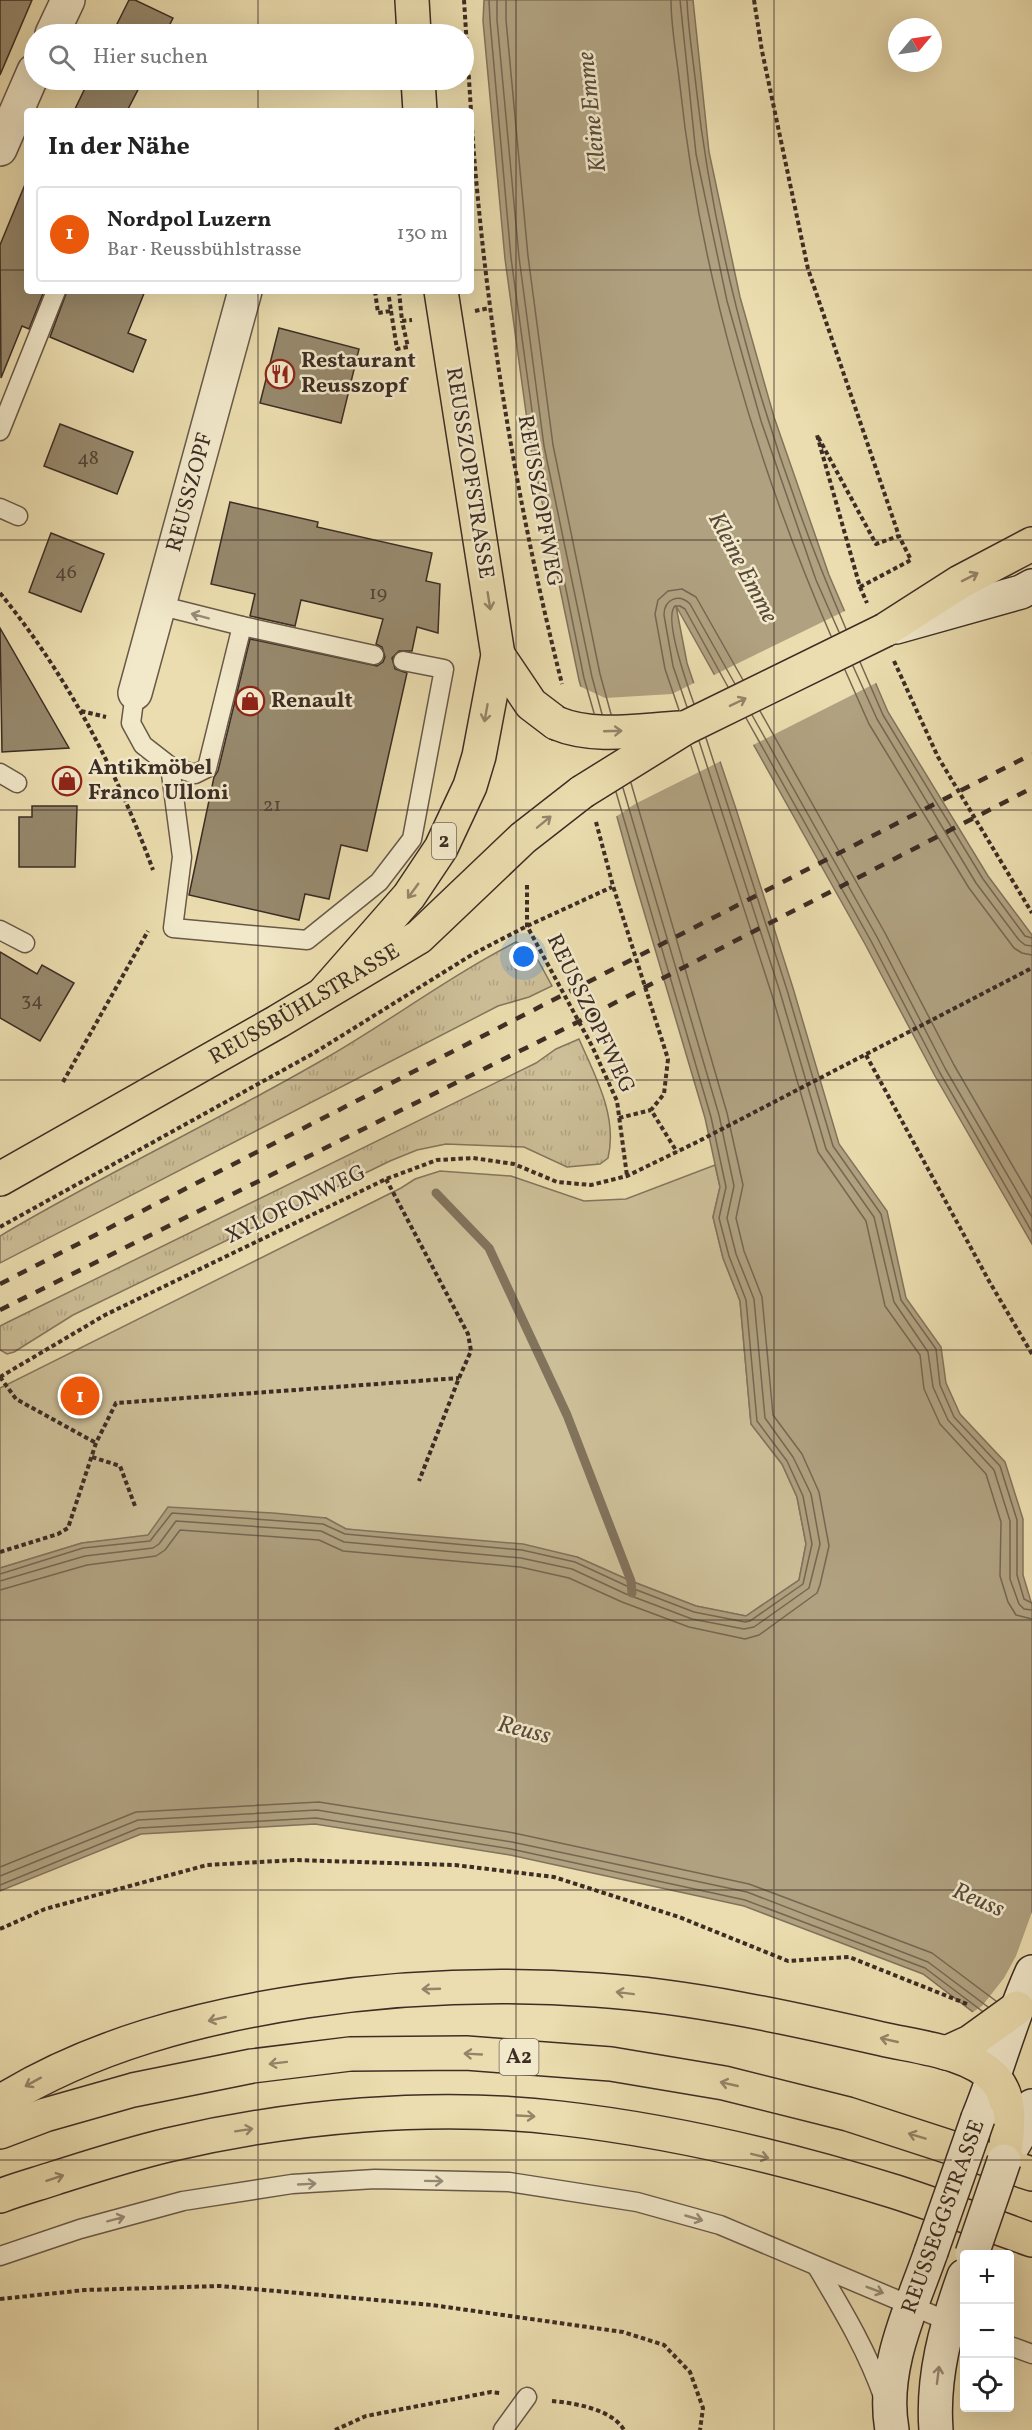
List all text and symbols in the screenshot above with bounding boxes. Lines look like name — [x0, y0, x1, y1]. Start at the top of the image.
north arrow — [888, 18, 942, 72]
search box — [24, 24, 474, 90]
icon: search — [45, 41, 78, 74]
text: Hier suchen — [93, 42, 208, 73]
water label: Kleine Emme — [570, 50, 616, 174]
text: In der Nähe — [48, 129, 190, 165]
text: Nordpol Luzern — [107, 205, 272, 236]
text: 1 — [65, 220, 74, 248]
text: 130 m — [397, 220, 448, 248]
text: Bar · Reussbühlstrasse — [107, 236, 302, 264]
place label: Restaurant Reusszopf — [301, 346, 416, 402]
restaurant icon: Restaurant Reusszopf — [264, 358, 296, 390]
street label: REUSSZOPFSTRASSE — [437, 365, 501, 581]
street label: REUSSZOPFWEG — [509, 413, 569, 589]
street label: REUSSZOPF — [159, 429, 221, 556]
house number: 48 — [77, 445, 99, 473]
water label: Kleine Emme — [699, 506, 786, 630]
house number: 46 — [55, 559, 77, 587]
one-way arrow — [961, 570, 979, 582]
house number: 19 — [369, 580, 387, 608]
one-way arrow — [484, 591, 495, 610]
one-way arrow — [191, 609, 210, 621]
shop icon: Renault — [234, 685, 266, 717]
place label: Renault — [271, 686, 353, 717]
one-way arrow — [728, 696, 746, 708]
one-way arrow — [481, 702, 492, 722]
one-way arrow — [603, 726, 623, 737]
place label: Antikmöbel Franco Ulloni — [88, 753, 229, 809]
shop icon: Antikmöbel Franco Ulloni — [51, 765, 83, 797]
house number: 21 — [263, 792, 281, 820]
one-way arrow — [535, 815, 551, 828]
road number: 2 — [432, 823, 456, 859]
one-way arrow — [406, 882, 419, 898]
street label: REUSSZOPFWEG — [538, 929, 642, 1099]
street label: REUSSBÜHLSTRASSE — [203, 936, 406, 1073]
your location — [509, 942, 538, 971]
house number: 34 — [21, 987, 43, 1015]
street label: XYLOFONWEG — [220, 1158, 372, 1252]
pin: 1 — [60, 1374, 100, 1418]
water label: Reuss — [494, 1708, 554, 1754]
water label: Reuss — [947, 1875, 1009, 1927]
one-way arrow — [421, 1984, 441, 1995]
one-way arrow — [616, 1987, 636, 1998]
one-way arrow — [208, 2014, 227, 2025]
one-way arrow — [879, 2034, 898, 2046]
road number: A2 — [500, 2039, 538, 2075]
one-way arrow — [463, 2048, 483, 2059]
one-way arrow — [269, 2058, 289, 2069]
one-way arrow — [25, 2077, 43, 2088]
one-way arrow — [719, 2078, 739, 2089]
one-way arrow — [516, 2111, 536, 2122]
street label: REUSSEGGSTRASSE — [894, 2116, 994, 2318]
one-way arrow — [234, 2124, 254, 2135]
one-way arrow — [908, 2130, 927, 2141]
one-way arrow — [750, 2150, 769, 2162]
one-way arrow — [45, 2171, 64, 2182]
one-way arrow — [423, 2175, 443, 2186]
one-way arrow — [297, 2178, 317, 2189]
one-way arrow — [106, 2213, 125, 2224]
one-way arrow — [684, 2213, 703, 2224]
map controls — [960, 2250, 1014, 2412]
button: + — [960, 2250, 1014, 2304]
one-way arrow — [865, 2285, 883, 2296]
button: − — [960, 2304, 1014, 2358]
button: locate — [960, 2358, 1014, 2412]
one-way arrow — [932, 2366, 943, 2386]

